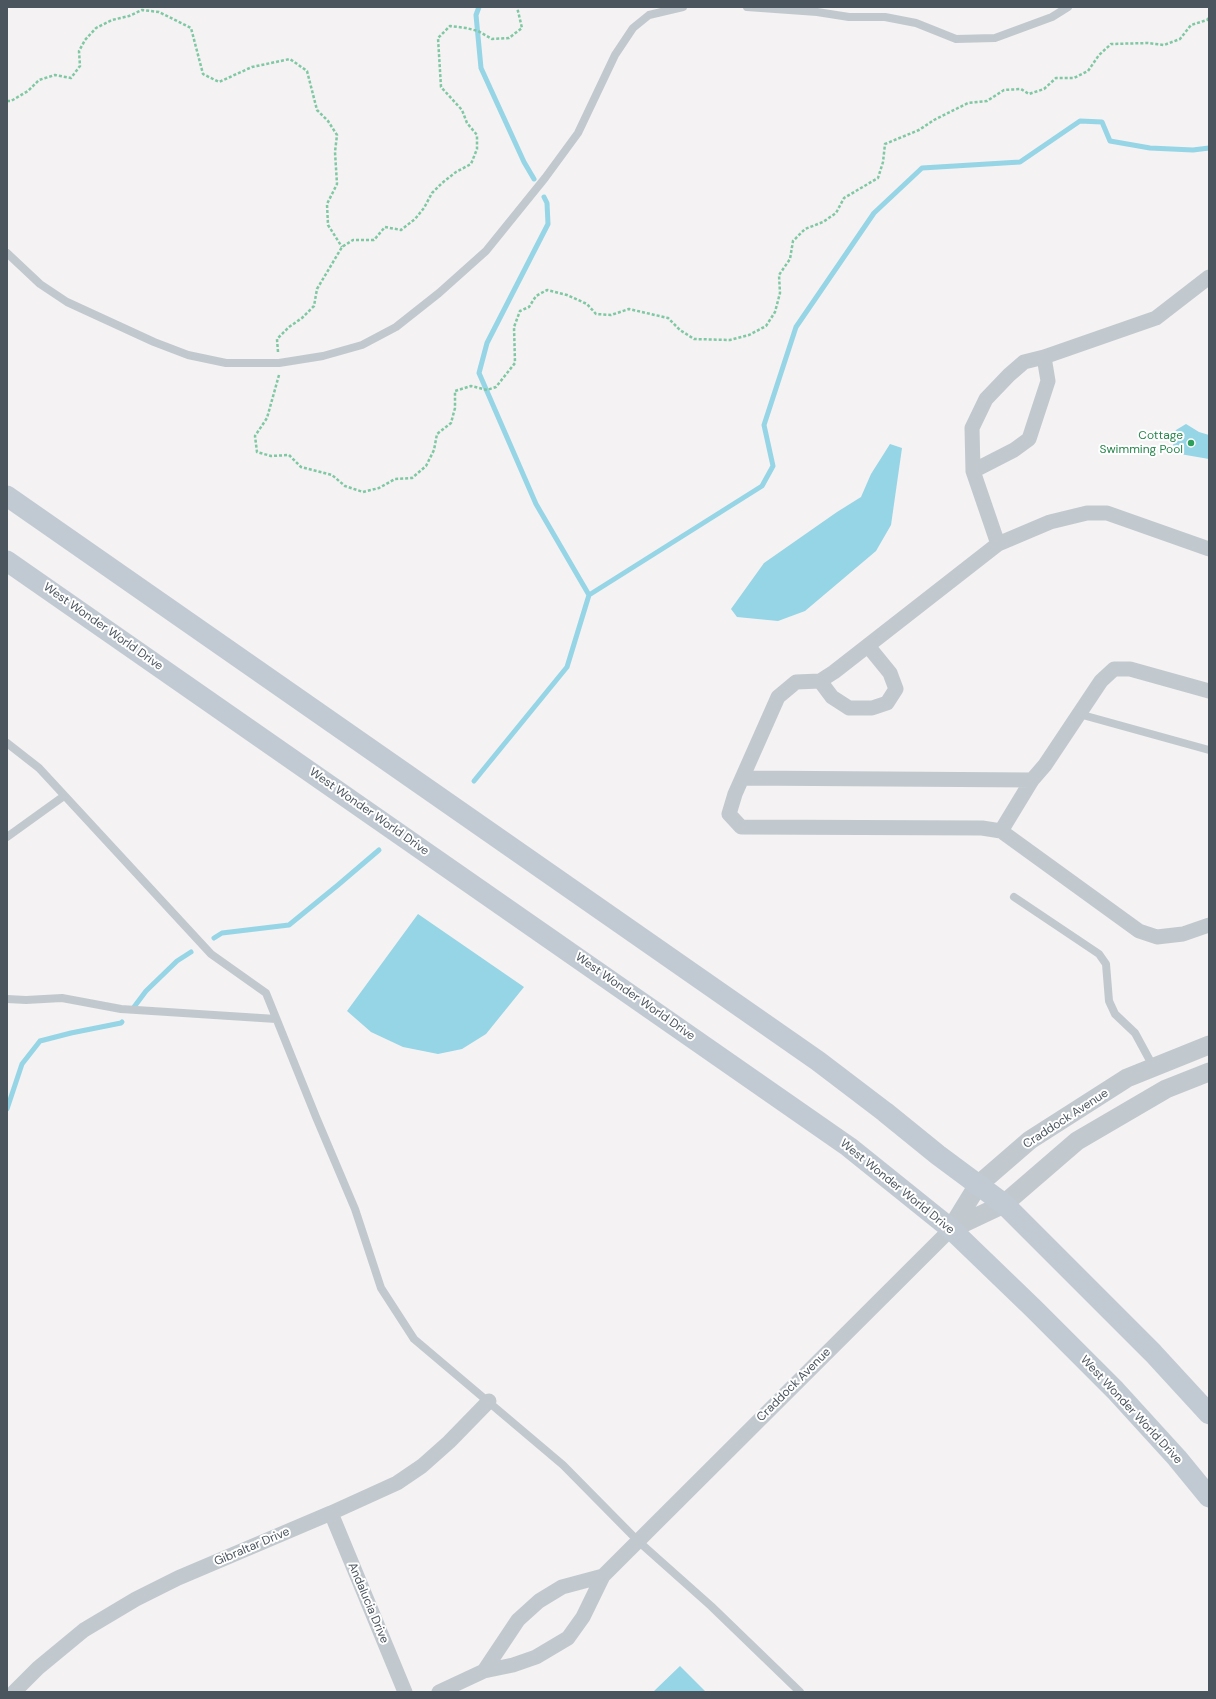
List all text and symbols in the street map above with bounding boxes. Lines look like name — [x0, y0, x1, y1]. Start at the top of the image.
place label: Cottage Swimming Pool — [1099, 429, 1183, 457]
marker: Cottage Swimming Pool — [1186, 438, 1196, 448]
street label: West Wonder World Drive — [40, 580, 166, 674]
street label: West Wonder World Drive — [306, 765, 432, 859]
street label: West Wonder World Drive — [572, 950, 698, 1044]
street label: Craddock Avenue — [1021, 1086, 1111, 1152]
street label: West Wonder World Drive — [837, 1136, 957, 1238]
street label: Craddock Avenue — [754, 1345, 834, 1425]
street label: West Wonder World Drive — [1077, 1353, 1185, 1467]
street label: Gibraltar Drive — [212, 1525, 292, 1569]
street label: Andalucia Drive — [345, 1560, 391, 1646]

